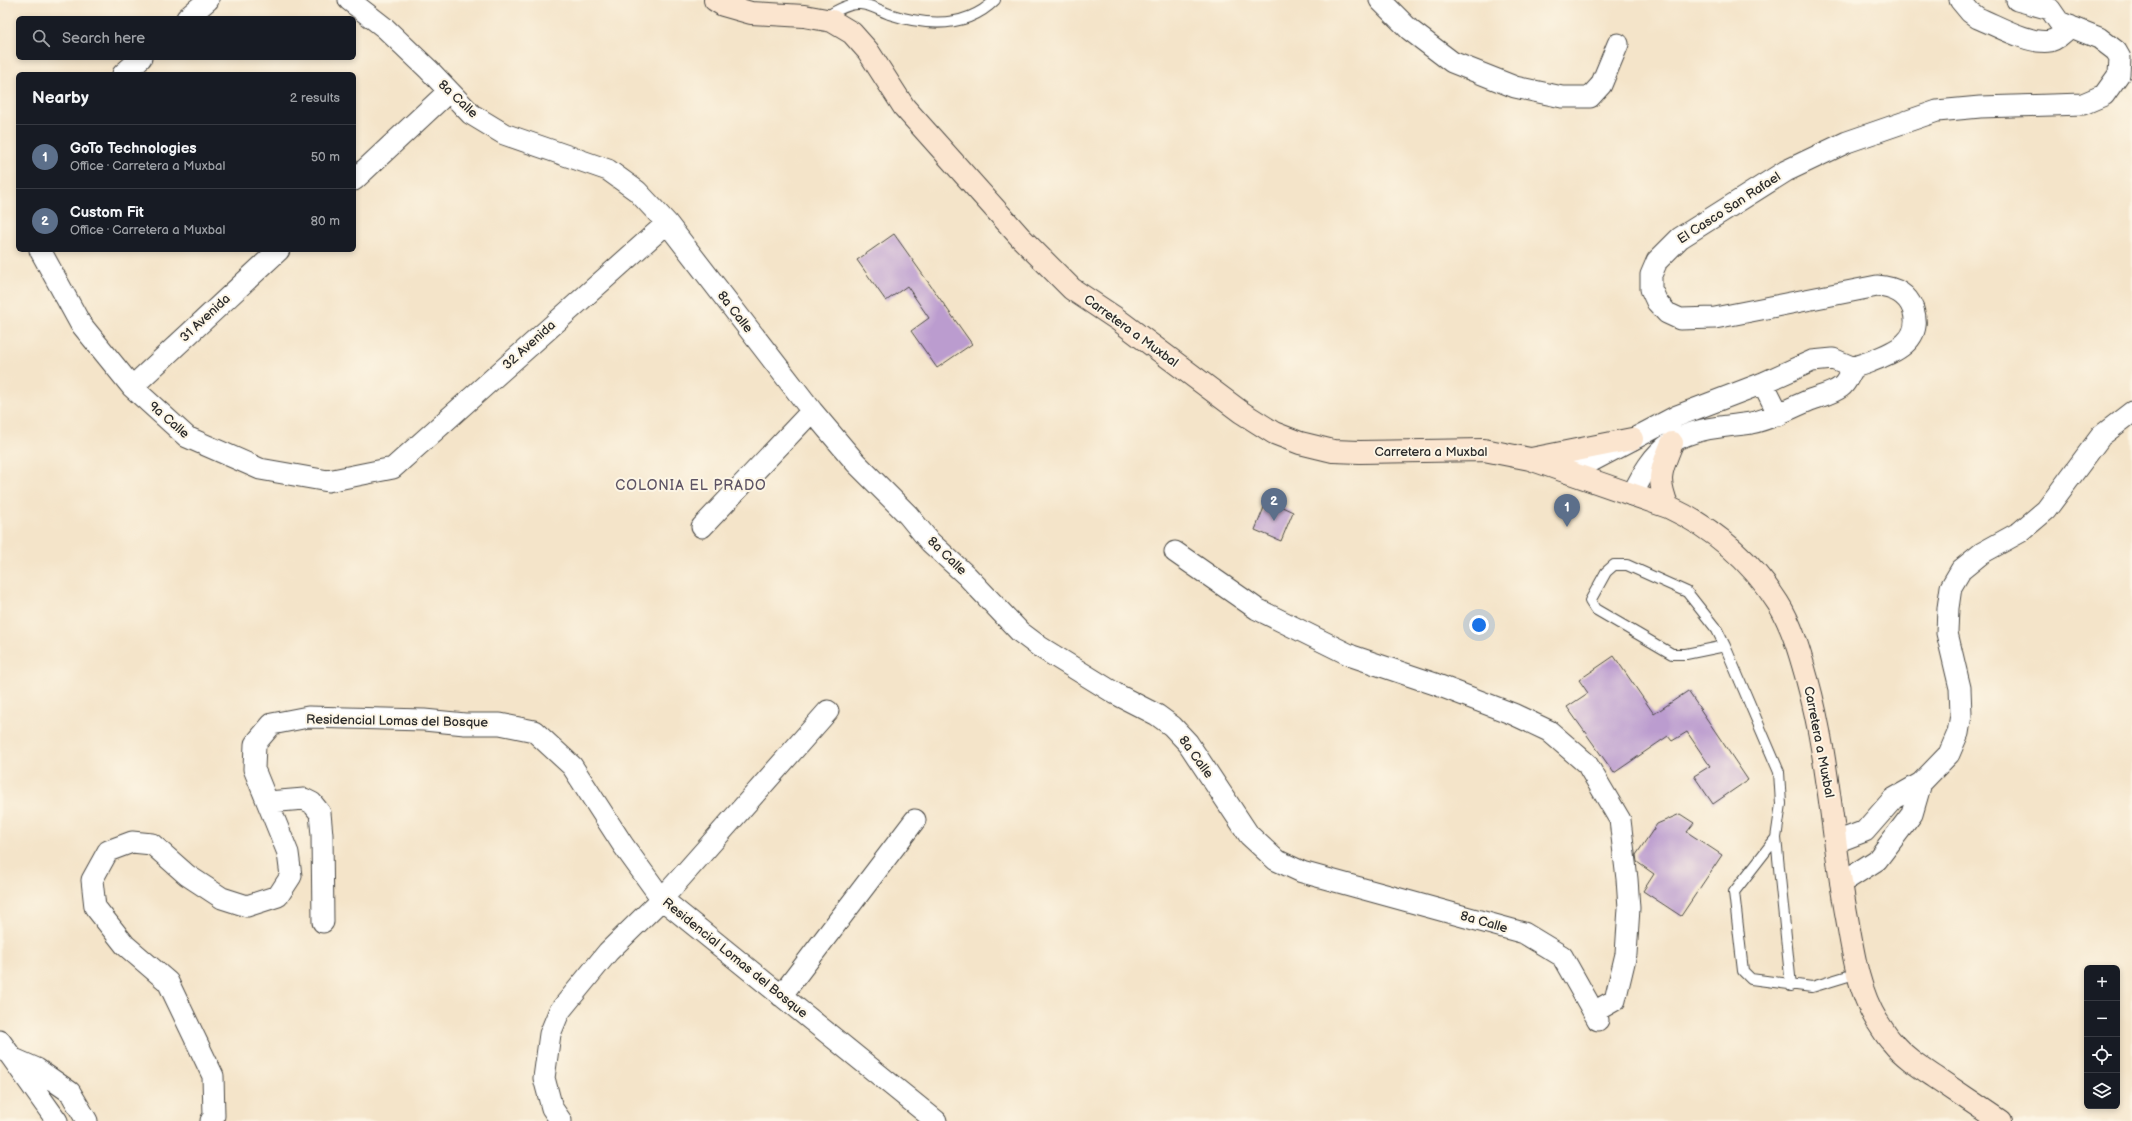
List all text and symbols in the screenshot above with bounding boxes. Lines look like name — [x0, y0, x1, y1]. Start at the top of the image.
search box — [16, 16, 356, 60]
icon: search — [30, 27, 52, 49]
text: Search here — [62, 29, 145, 48]
street label: 8a Calle — [435, 77, 481, 122]
text: Nearby — [32, 88, 89, 108]
text: 2 results — [290, 90, 340, 106]
text: GoTo Technologies — [70, 139, 197, 158]
text: 1 — [42, 149, 48, 165]
text: 50 m — [311, 149, 340, 165]
text: Office · Carretera a Muxbal — [70, 158, 225, 174]
street label: El Casco San Rafael — [1674, 169, 1784, 247]
text: Custom Fit — [70, 203, 144, 222]
text: 2 — [41, 213, 49, 229]
text: 80 m — [311, 213, 340, 229]
text: Office · Carretera a Muxbal — [70, 222, 225, 238]
street label: 8a Calle — [714, 288, 756, 336]
street label: 31 Avenida — [176, 291, 234, 345]
street label: Carretera a Muxbal — [1081, 291, 1182, 371]
street label: 32 Avenida — [499, 317, 559, 373]
street label: 9a Calle — [145, 398, 193, 442]
street label: Carretera a Muxbal — [1374, 444, 1488, 460]
district label: COLONIA EL PRADO — [615, 477, 767, 494]
pin: 2 — [1261, 488, 1287, 521]
pin: 1 — [1554, 494, 1580, 527]
street label: 8a Calle — [924, 533, 970, 579]
your location — [1469, 615, 1489, 635]
street label: Carretera a Muxbal — [1800, 685, 1838, 799]
street label: Residencial Lomas del Bosque — [306, 711, 488, 731]
street label: 8a Calle — [1175, 733, 1217, 782]
street label: Residencial Lomas del Bosque — [659, 895, 811, 1022]
street label: 8a Calle — [1458, 908, 1510, 936]
map controls — [2084, 965, 2120, 1109]
button: + — [2084, 965, 2120, 1001]
button: − — [2084, 1001, 2120, 1037]
button: locate — [2084, 1037, 2120, 1073]
button: layers — [2084, 1073, 2120, 1109]

